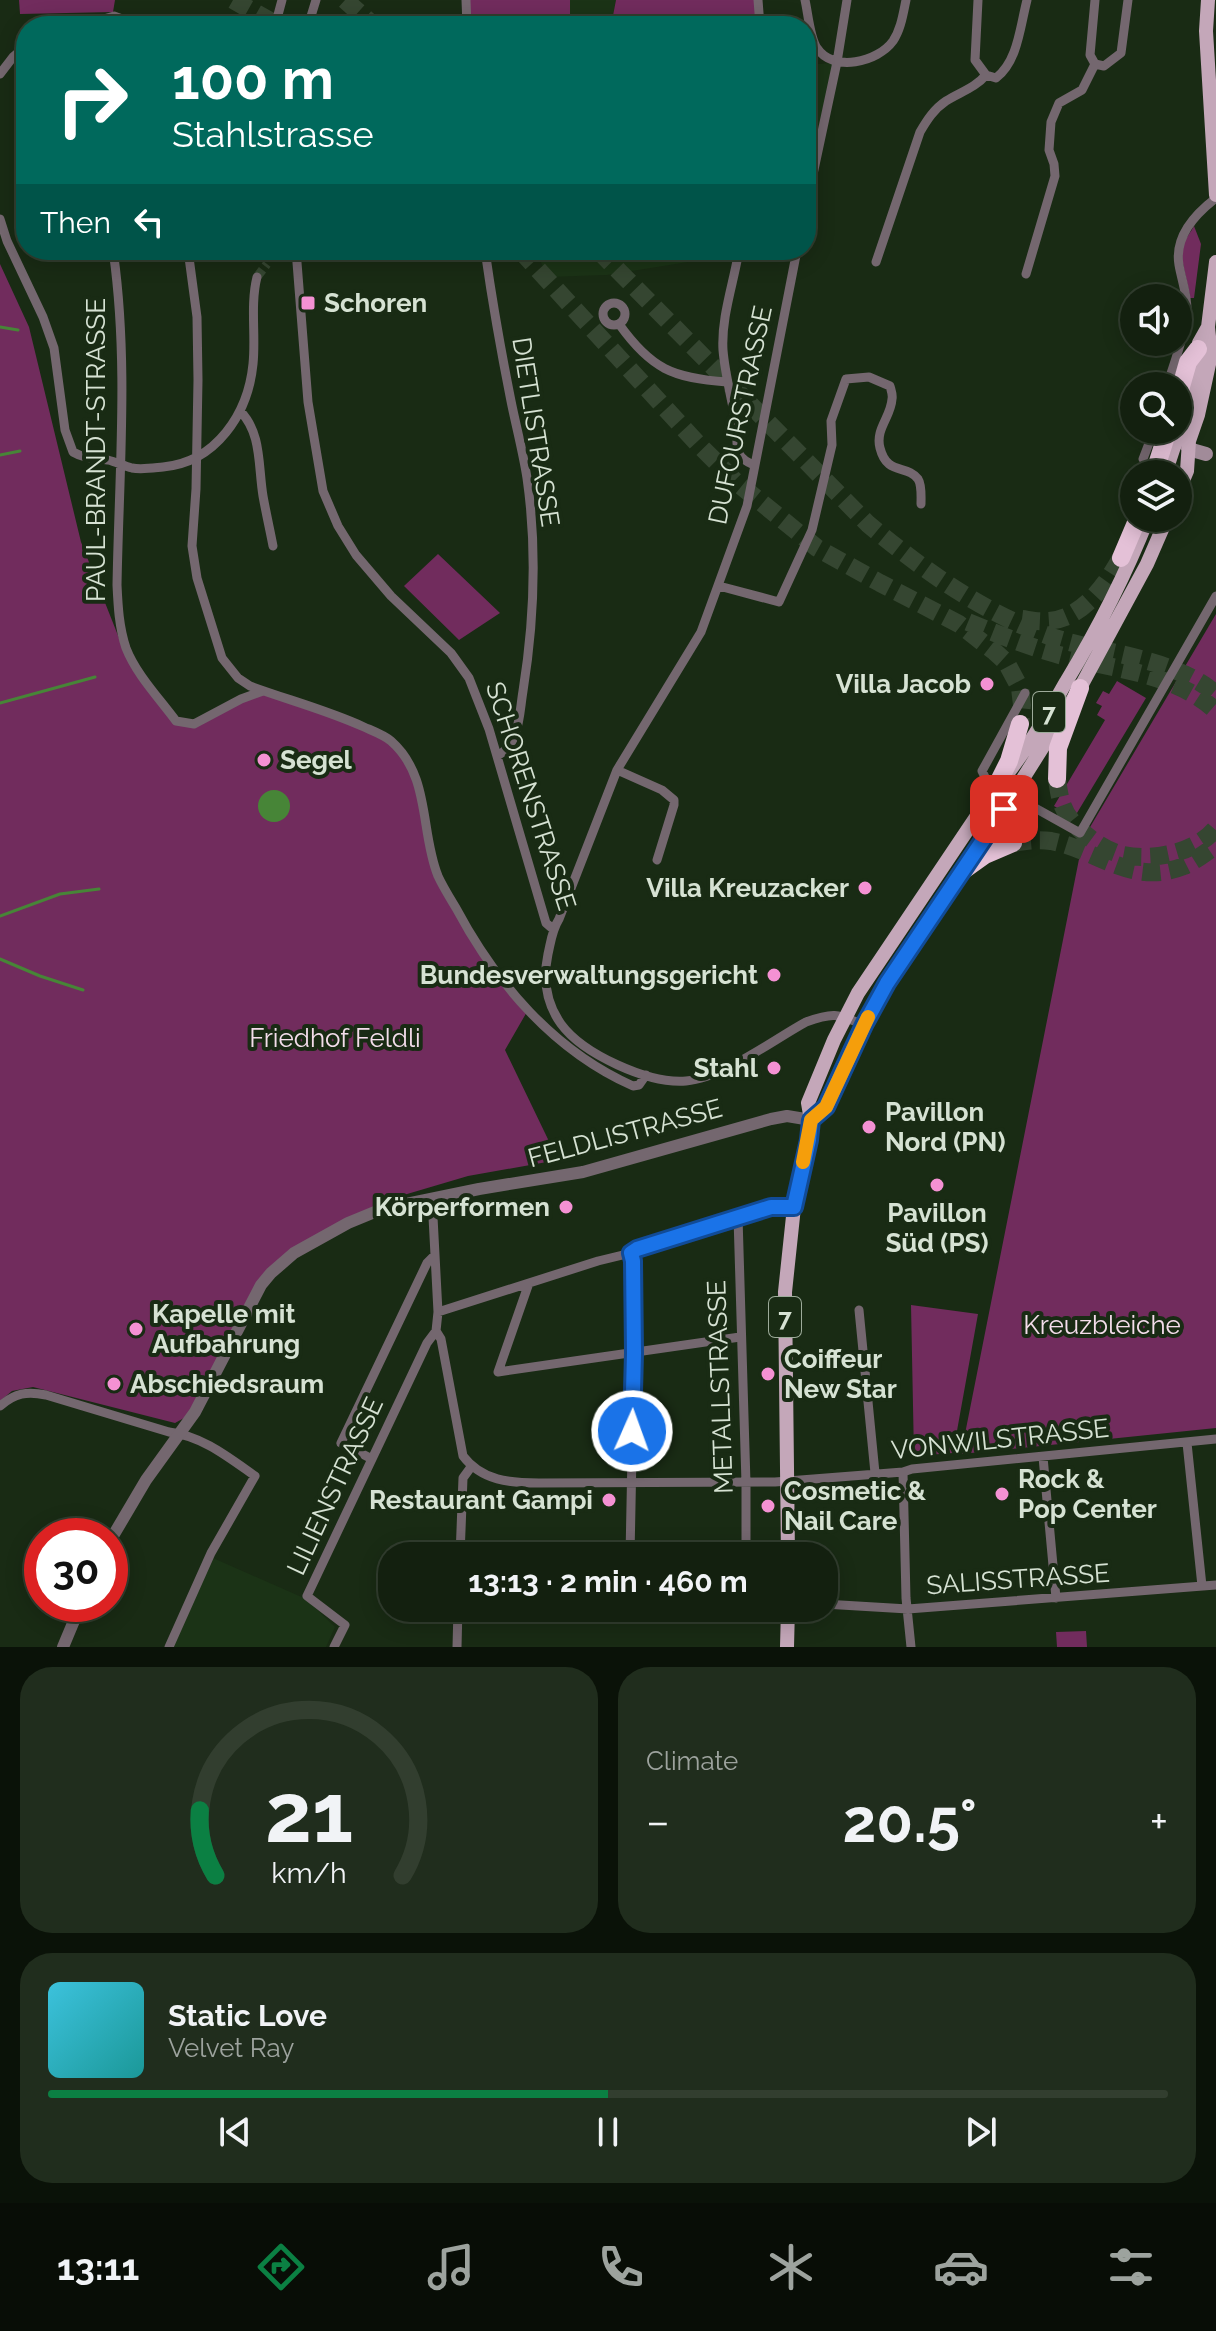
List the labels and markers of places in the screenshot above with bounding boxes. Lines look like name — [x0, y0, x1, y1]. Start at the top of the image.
place label: Schoren — [324, 288, 427, 318]
marker: Schoren — [299, 294, 317, 312]
place label: Villa Jacob — [836, 669, 971, 699]
marker: Villa Jacob — [978, 675, 996, 693]
place label: Segel — [280, 745, 353, 775]
marker: Segel — [255, 751, 273, 769]
pin — [970, 775, 1038, 843]
place label: Villa Kreuzacker — [646, 873, 849, 903]
marker: Villa Kreuzacker — [856, 879, 874, 897]
place label: Bundesverwaltungsgericht — [420, 960, 758, 990]
marker: Bundesverwaltungsgericht — [765, 966, 783, 984]
place label: Stahl — [694, 1053, 759, 1083]
marker: Stahl — [765, 1059, 783, 1077]
place label: Pavillon Nord (PN) — [885, 1097, 1005, 1157]
marker: Pavillon Nord (PN) — [860, 1118, 878, 1136]
marker: Pavillon Süd (PS) — [928, 1176, 946, 1194]
place label: Körperformen — [375, 1192, 550, 1222]
marker: Körperformen — [557, 1198, 575, 1216]
place label: Pavillon Süd (PS) — [885, 1198, 989, 1258]
place label: Kapelle mit Aufbahrung — [152, 1299, 300, 1359]
marker: Kapelle mit Aufbahrung — [127, 1320, 145, 1338]
place label: Coiffeur New Star — [784, 1344, 897, 1404]
marker: Coiffeur New Star — [759, 1365, 777, 1383]
place label: Abschiedsraum — [130, 1369, 324, 1399]
marker: Abschiedsraum — [105, 1375, 123, 1393]
place label: Rock & Pop Center — [1018, 1464, 1157, 1524]
place label: Cosmetic & Nail Care — [784, 1476, 927, 1536]
place label: Restaurant Gampi — [369, 1485, 593, 1515]
marker: Rock & Pop Center — [993, 1485, 1011, 1503]
marker: Restaurant Gampi — [600, 1491, 618, 1509]
marker: Cosmetic & Nail Care — [759, 1497, 777, 1515]

